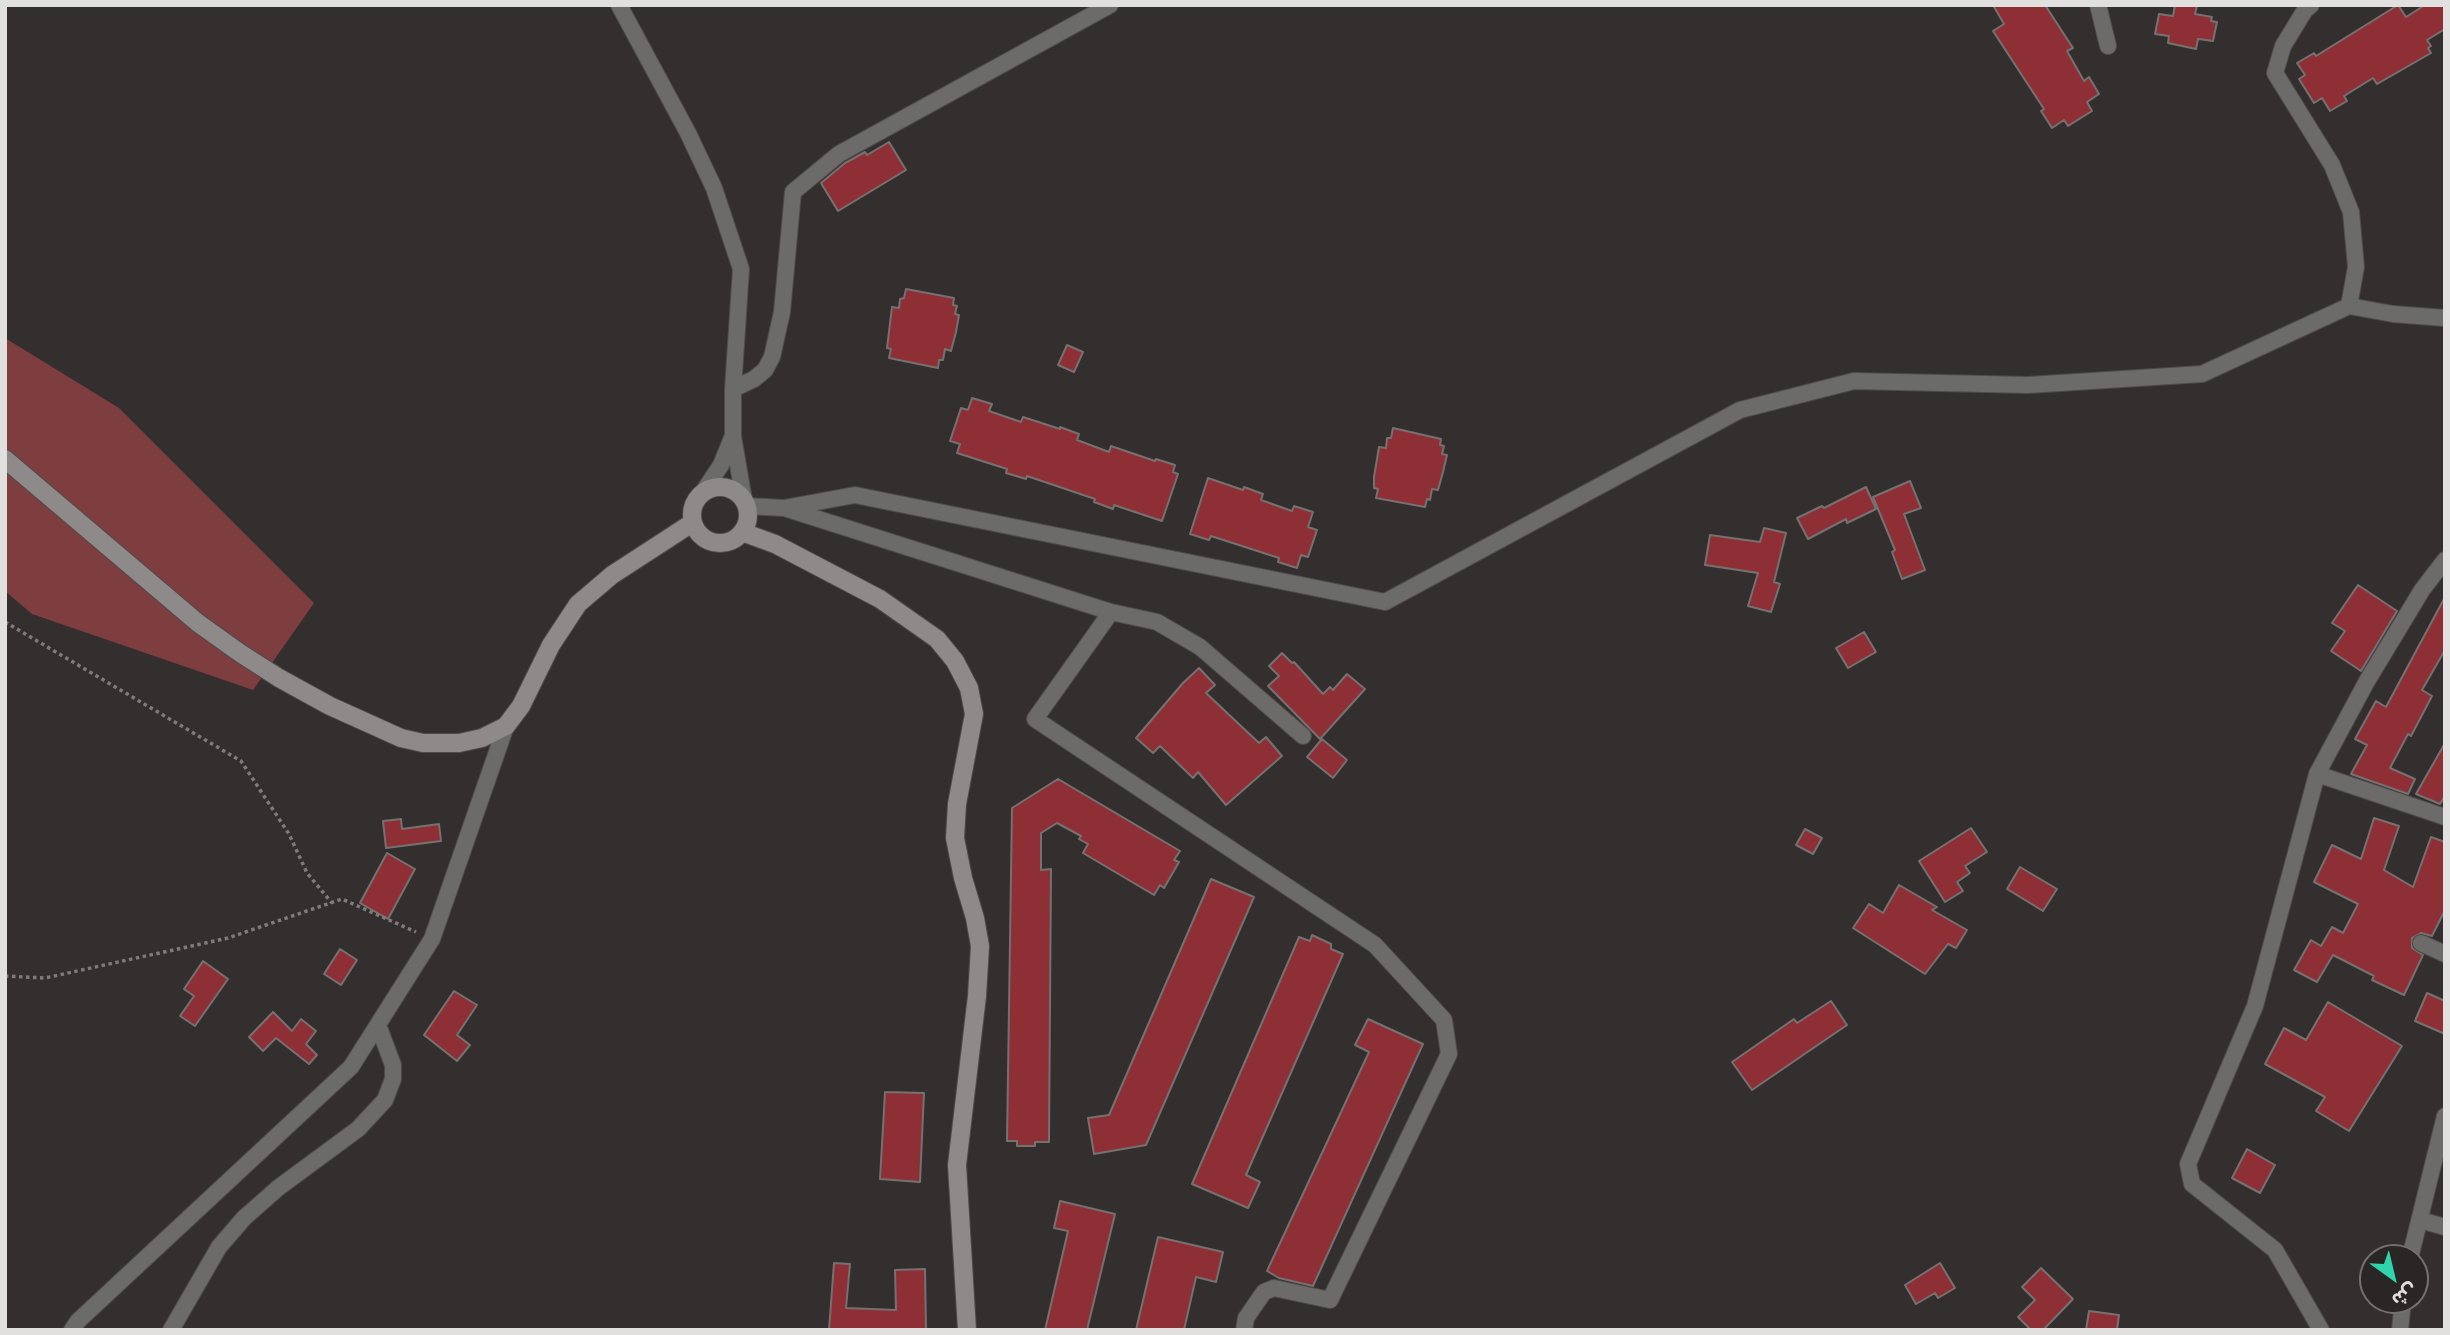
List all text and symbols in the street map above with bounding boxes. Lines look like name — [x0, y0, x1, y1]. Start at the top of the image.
north arrow — [2359, 1244, 2429, 1314]
text: ش — [2388, 1278, 2422, 1311]

